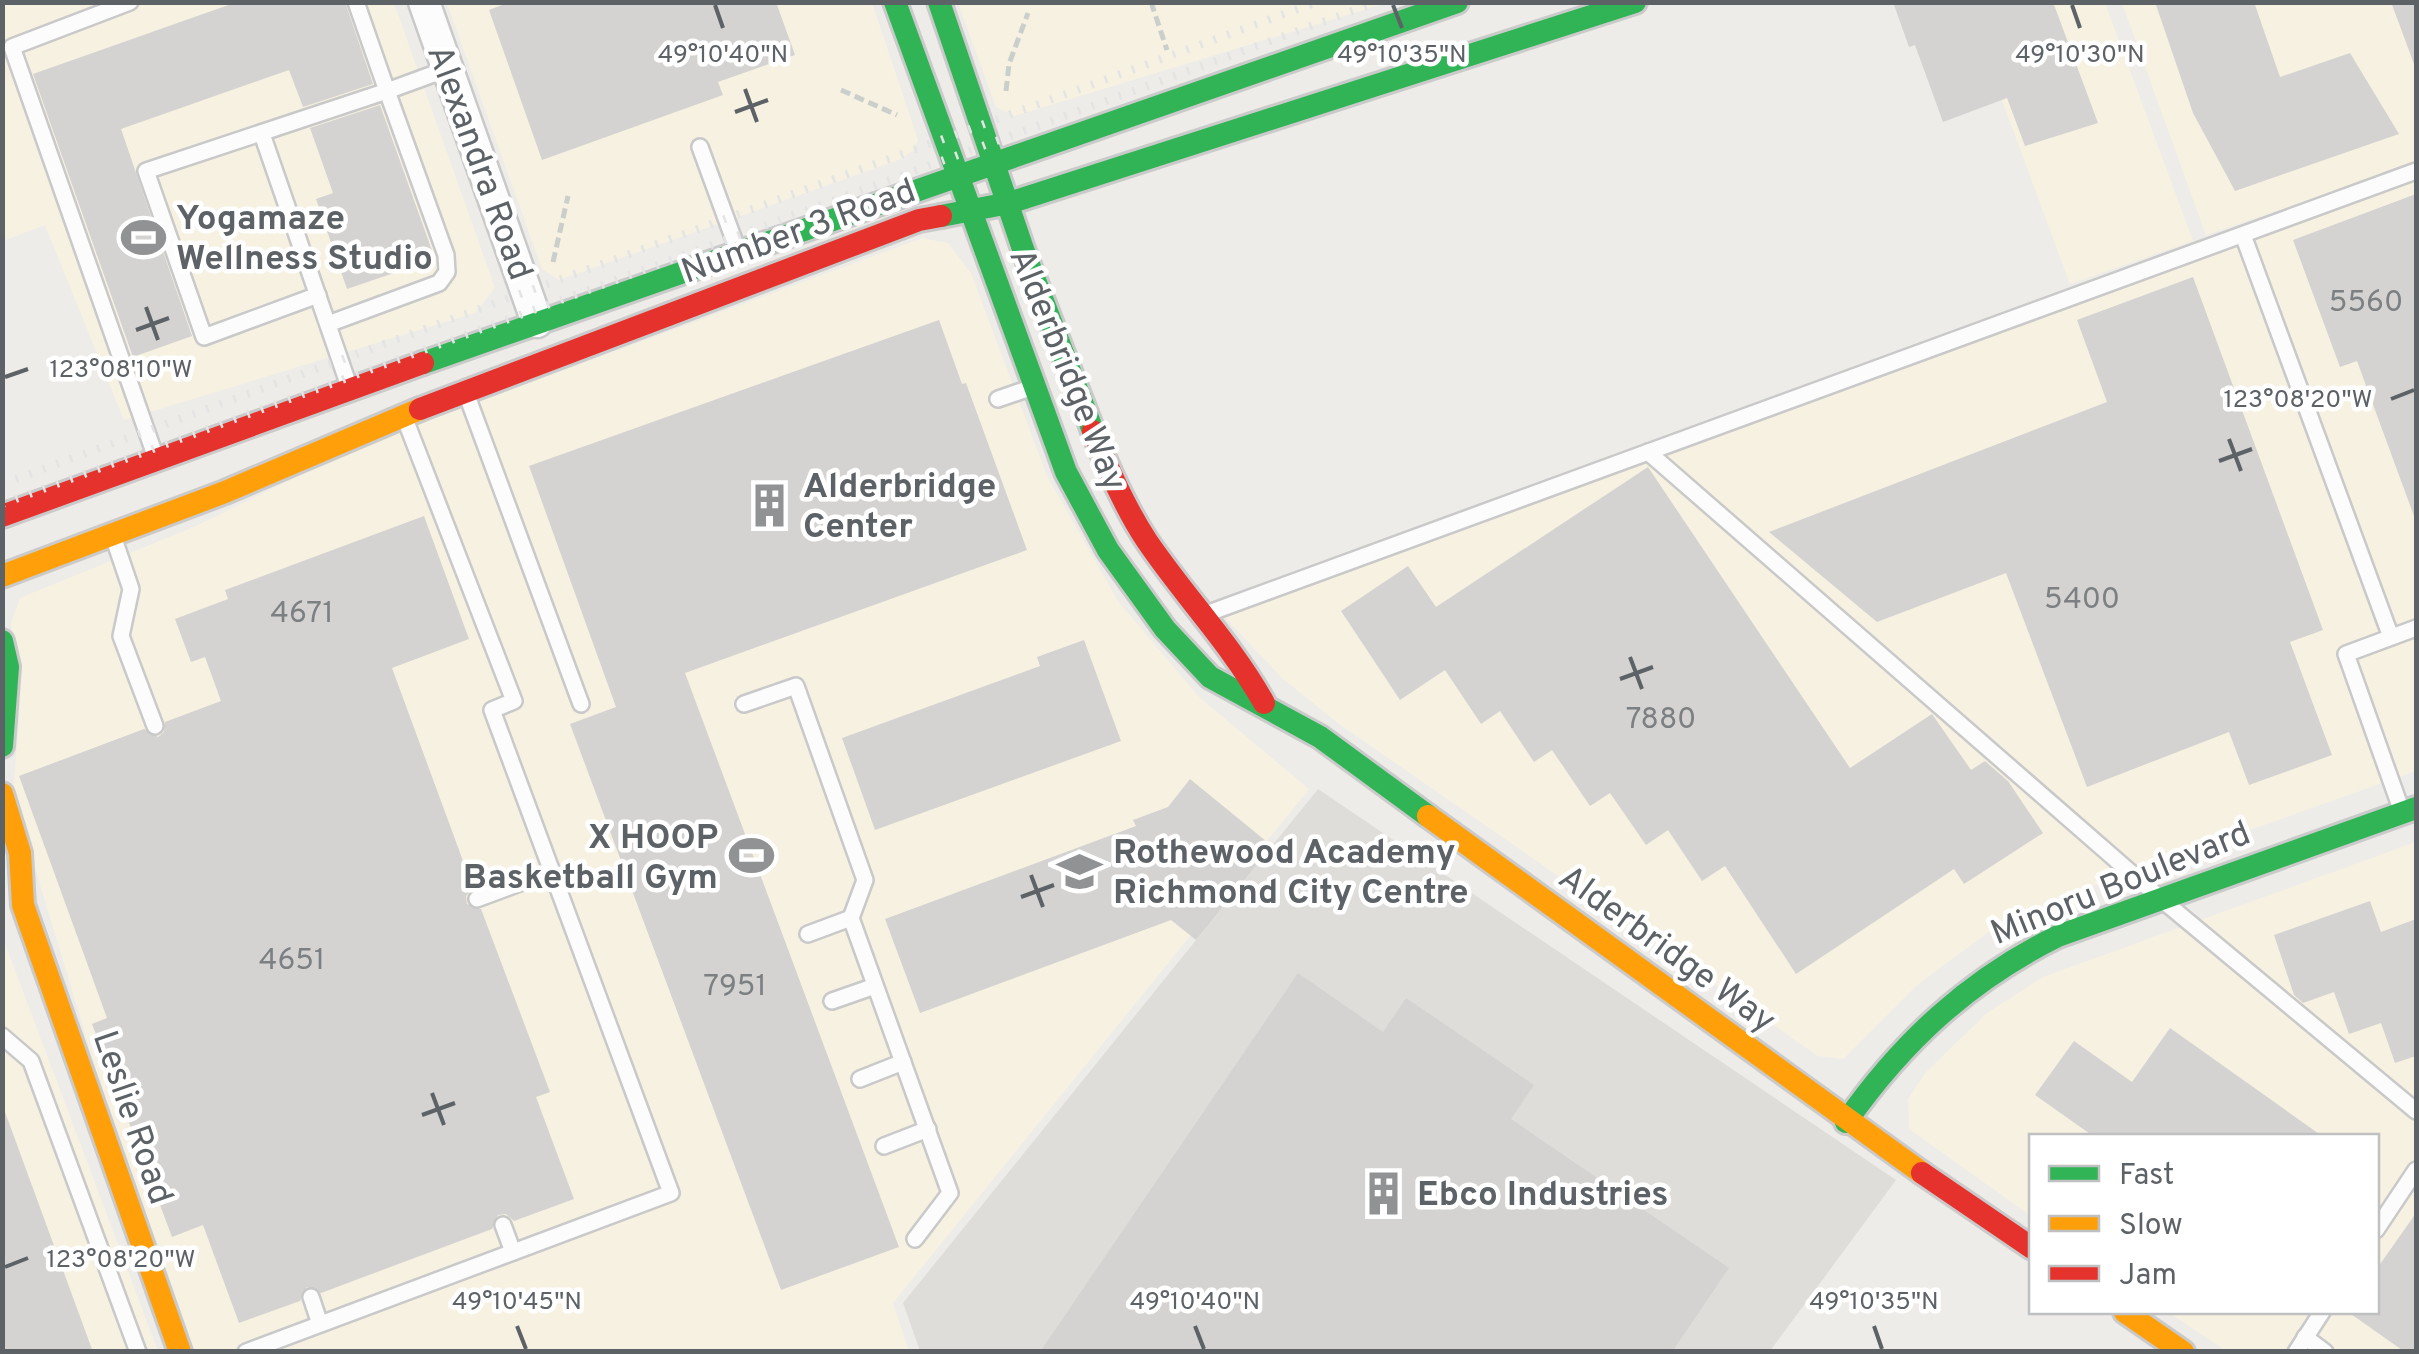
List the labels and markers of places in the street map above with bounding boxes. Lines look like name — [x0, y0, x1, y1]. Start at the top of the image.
place label: Yogamaze Wellness Studio — [176, 198, 433, 282]
sports icon: Yogamaze Wellness Studio — [119, 213, 167, 261]
place label: Alderbridge Center — [803, 466, 996, 550]
building icon: Alderbridge Center — [746, 481, 794, 529]
place label: X HOOP Basketball Gym — [463, 817, 718, 901]
sports icon: X HOOP Basketball Gym — [727, 832, 775, 880]
place label: Rothewood Academy Richmond City Centre — [1113, 832, 1469, 916]
school or university icon: Rothewood Academy Richmond City Centre — [1056, 847, 1104, 895]
building icon: Ebco Industries — [1360, 1169, 1408, 1217]
place label: Ebco Industries — [1417, 1174, 1669, 1218]

